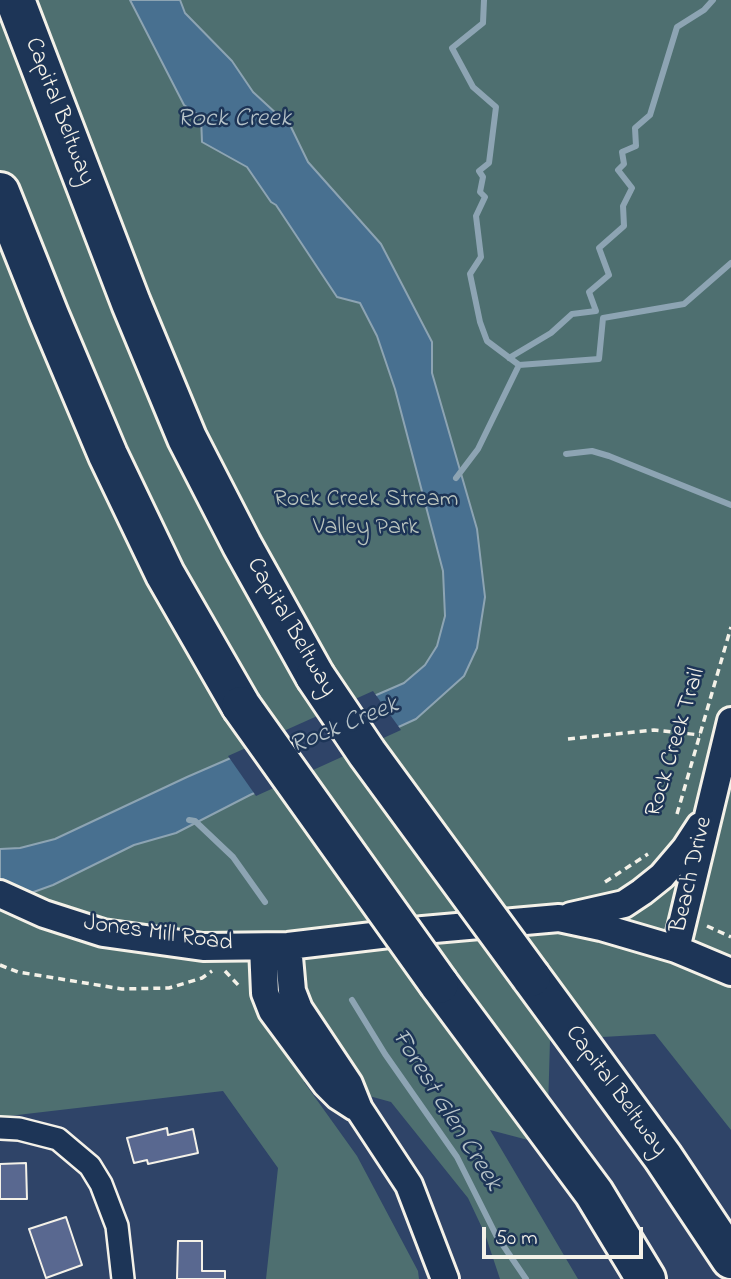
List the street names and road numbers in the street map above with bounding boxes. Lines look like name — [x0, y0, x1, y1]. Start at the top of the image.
street label: Capital Beltway — [17, 34, 99, 190]
street label: Capital Beltway — [239, 553, 341, 703]
street label: Rock Creek Trail — [641, 665, 713, 821]
street label: Beach Drive — [666, 814, 720, 936]
street label: Jones Mill Road — [82, 910, 234, 960]
street label: Capital Beltway — [558, 1021, 672, 1163]

